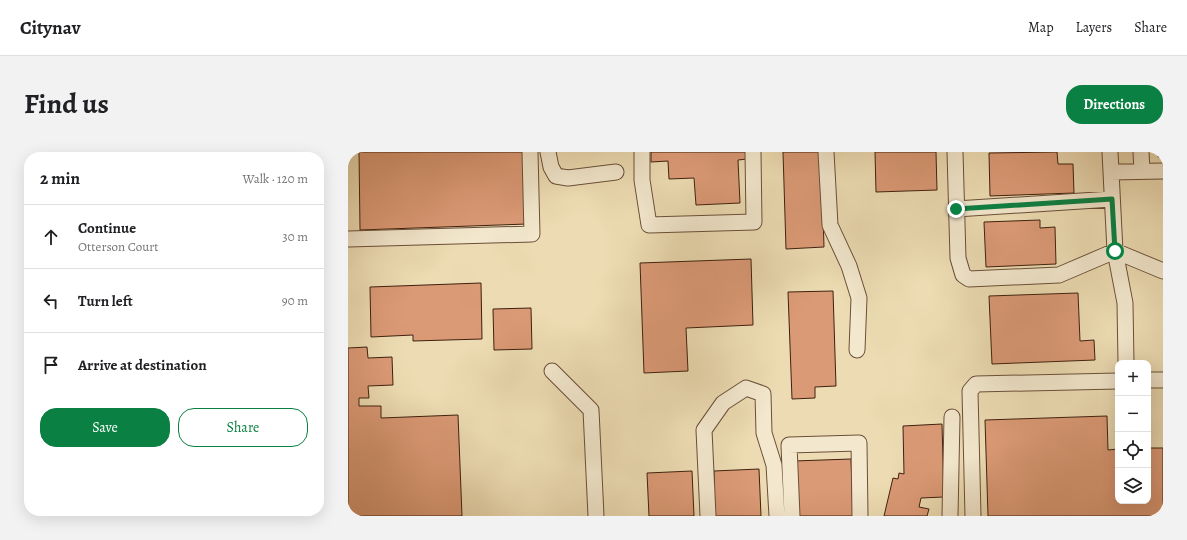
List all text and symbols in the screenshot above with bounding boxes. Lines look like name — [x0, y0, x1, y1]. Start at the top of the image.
text: Citynav — [20, 15, 81, 41]
text: Map — [1028, 18, 1054, 37]
text: Layers — [1076, 18, 1112, 37]
text: Share — [1134, 18, 1167, 37]
text: Find us — [24, 85, 109, 123]
button: Directions — [1066, 85, 1163, 124]
text: 2 min — [40, 167, 80, 190]
text: Walk · 120 m — [243, 170, 308, 187]
route end — [947, 200, 965, 218]
text: Continue — [78, 218, 136, 238]
icon: ahead — [40, 226, 62, 248]
text: 30 m — [282, 228, 308, 245]
text: Otterson Court — [78, 238, 158, 255]
route start — [1106, 242, 1124, 260]
icon: left — [40, 290, 62, 312]
text: Turn left — [78, 291, 133, 311]
text: 90 m — [282, 292, 308, 309]
icon: arrive — [40, 354, 62, 376]
text: Arrive at destination — [78, 355, 207, 375]
map controls — [1115, 360, 1151, 504]
button: + — [1115, 360, 1151, 396]
button: − — [1115, 396, 1151, 432]
button: Save — [40, 408, 170, 447]
button: Share — [178, 408, 308, 447]
button: locate — [1115, 432, 1151, 468]
button: layers — [1115, 468, 1151, 504]

